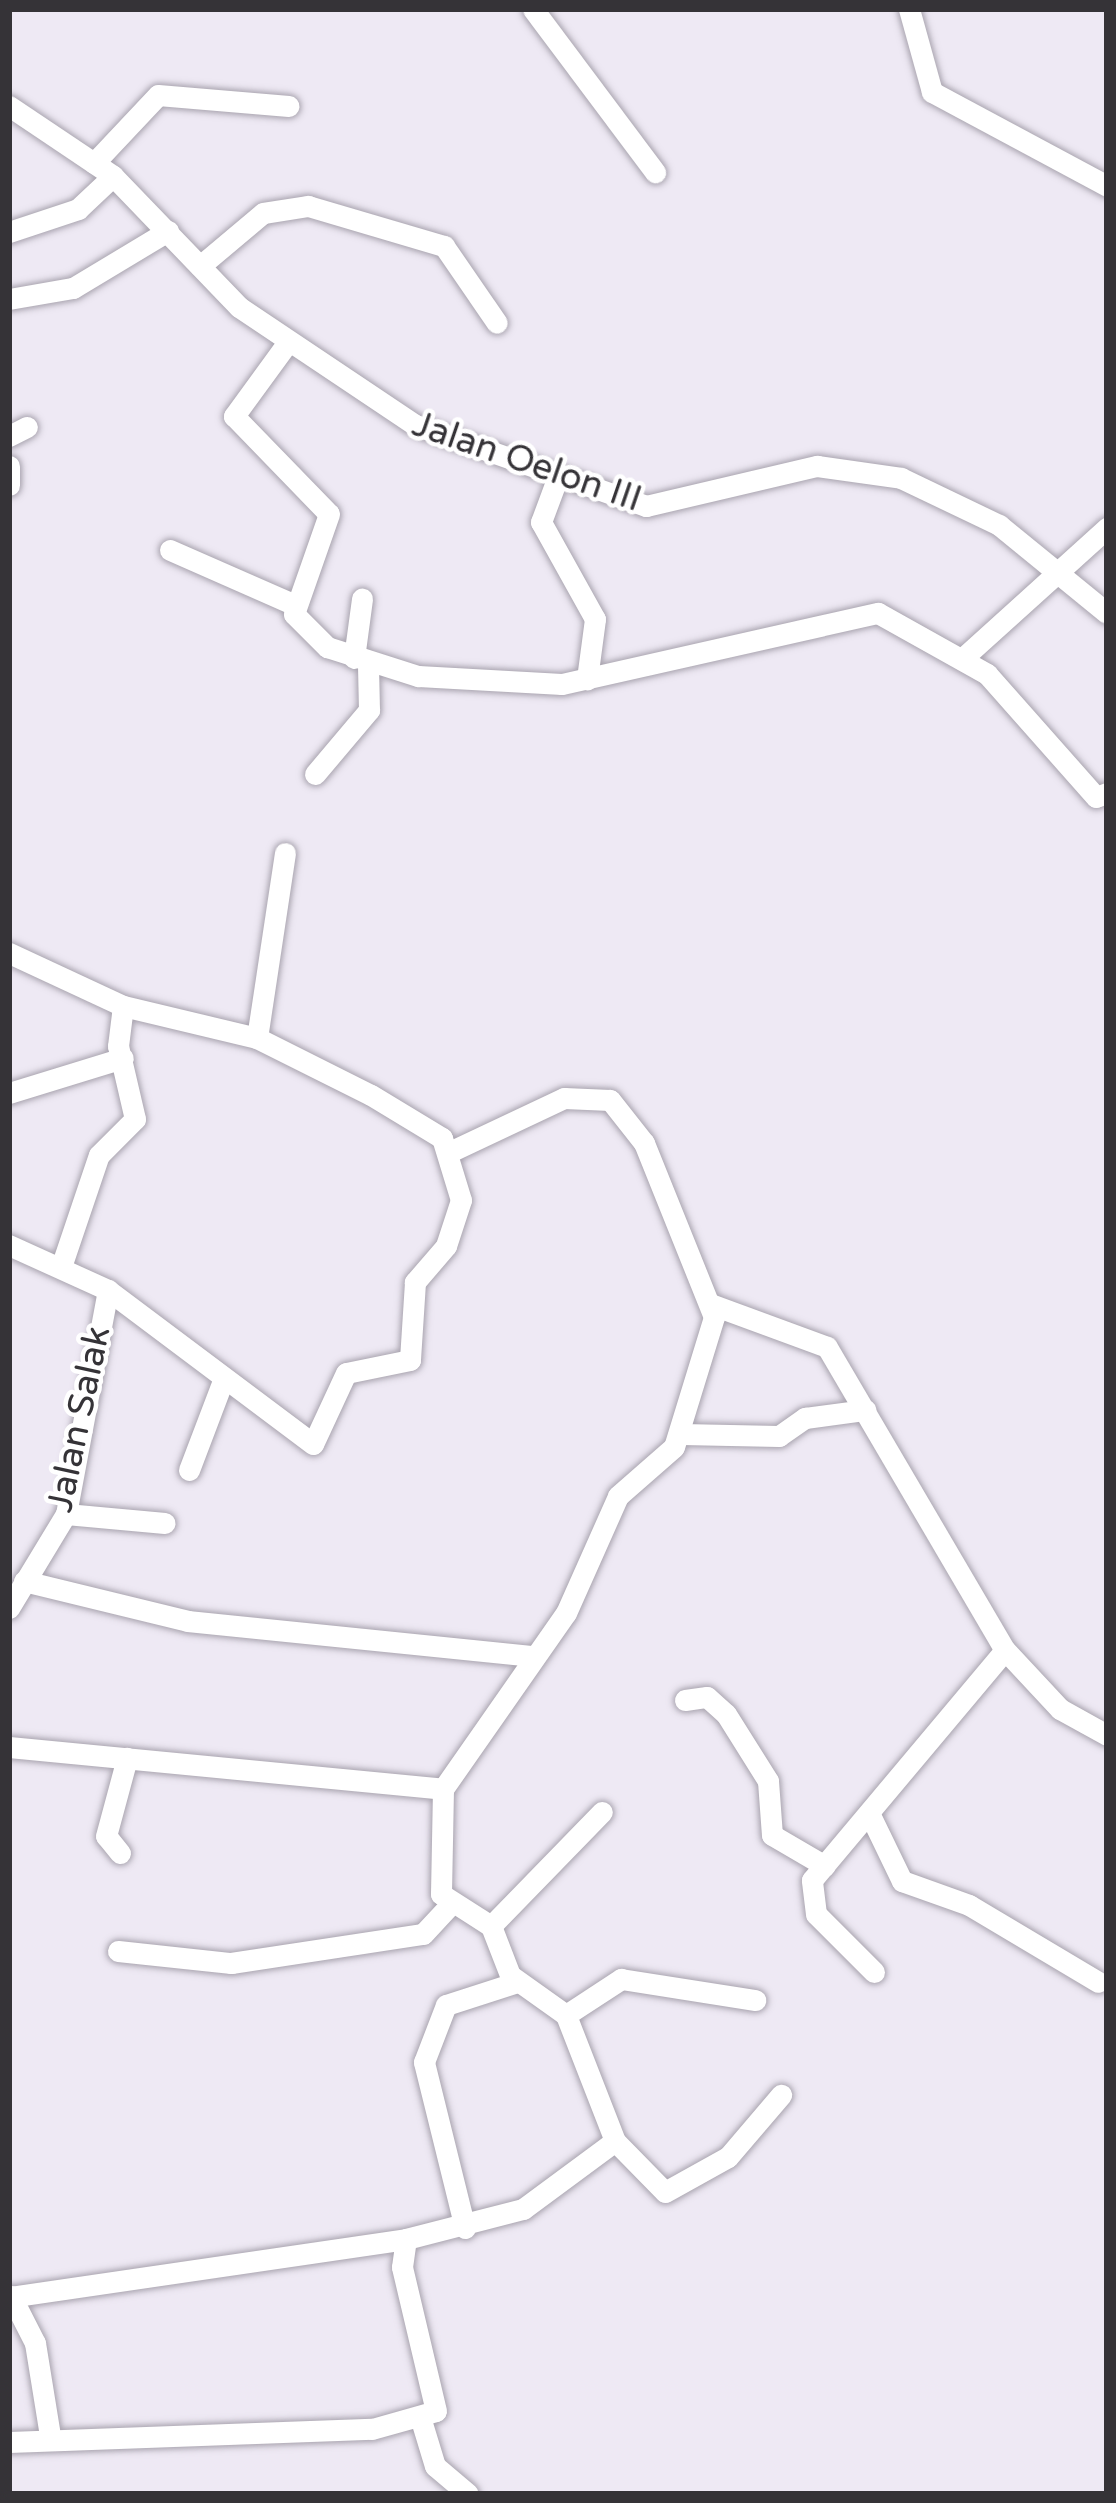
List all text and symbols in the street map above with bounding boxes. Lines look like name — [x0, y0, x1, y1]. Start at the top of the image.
street label: Jalan Oelon III — [407, 403, 647, 521]
street label: Jalan Salak — [38, 1322, 120, 1516]

